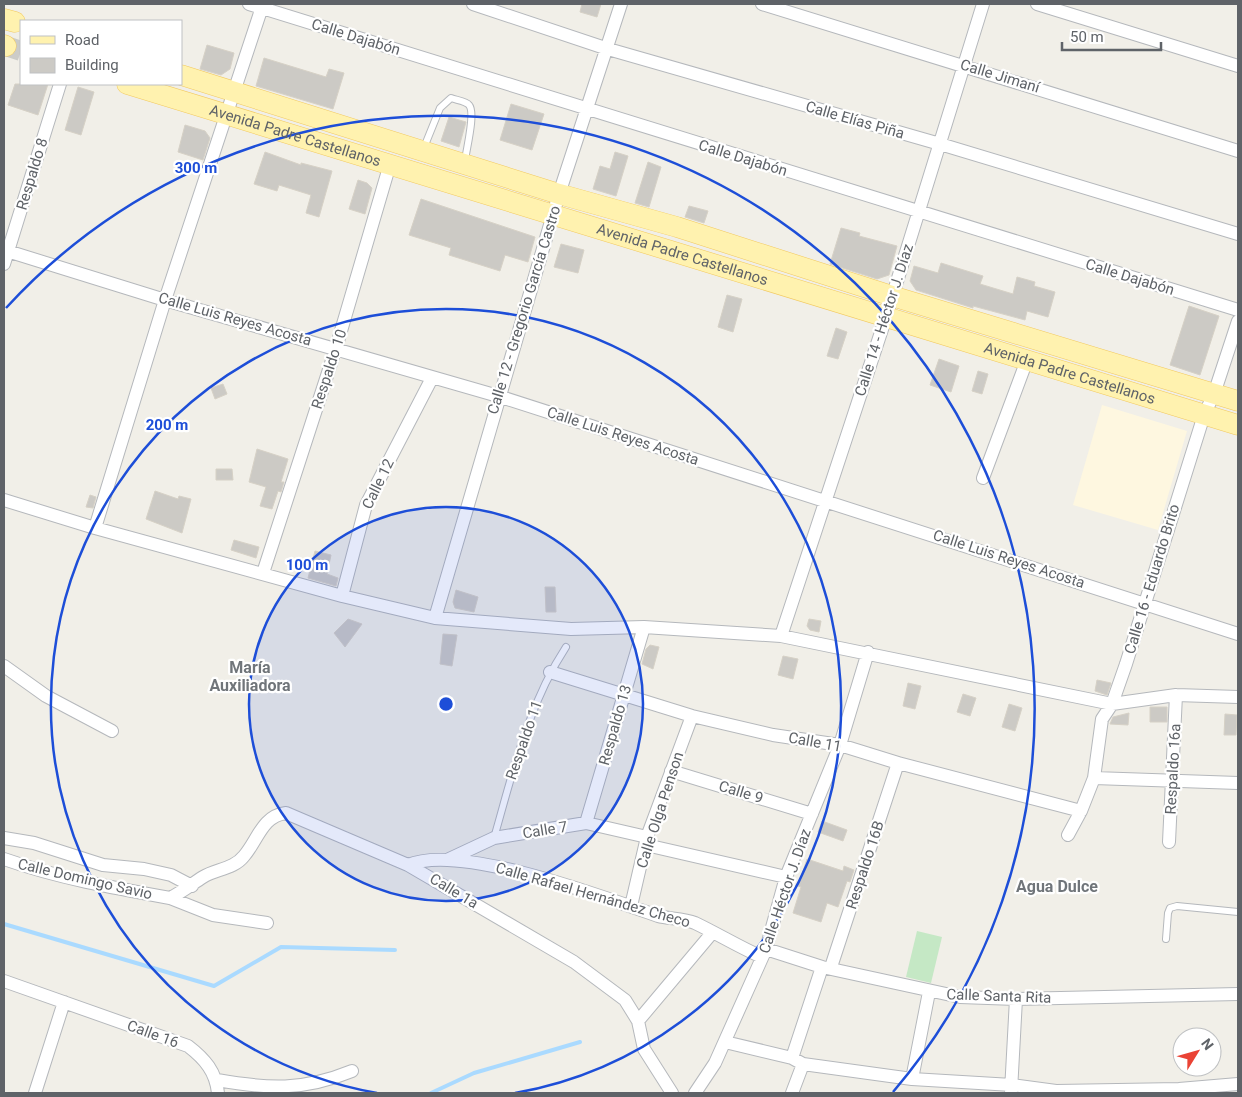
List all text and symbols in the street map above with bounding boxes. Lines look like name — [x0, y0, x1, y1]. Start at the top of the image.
street label: Calle Dajabón — [309, 15, 403, 59]
legend — [20, 20, 182, 85]
scale bar — [1062, 20, 1161, 52]
text: 50 m — [1070, 28, 1104, 46]
text: Road — [65, 31, 99, 49]
street label: Calle Jimaní — [958, 55, 1043, 97]
text: Building — [65, 56, 119, 74]
street label: Calle Elías Piña — [804, 97, 906, 143]
street label: Avenida Padre Castellanos — [207, 101, 383, 170]
street label: Respaldo 8 — [13, 136, 51, 212]
street label: Calle Dajabón — [696, 136, 790, 180]
text: 300 m — [175, 159, 217, 177]
street label: Calle 12 - Gregorio García Castro — [484, 203, 564, 417]
street label: Avenida Padre Castellanos — [595, 220, 770, 289]
street label: Calle 14 - Héctor J. Díaz — [851, 242, 917, 398]
street label: Calle Dajabón — [1083, 255, 1177, 299]
street label: Calle Luis Reyes Acosta — [156, 288, 314, 350]
street label: Respaldo 10 — [308, 327, 350, 411]
street label: Avenida Padre Castellanos — [982, 339, 1157, 408]
street label: Calle Luis Reyes Acosta — [545, 403, 701, 469]
text: 200 m — [146, 416, 188, 434]
street label: Calle 12 — [358, 456, 398, 512]
street label: Calle 16 - Eduardo Brito — [1121, 502, 1183, 656]
street label: Calle Luis Reyes Acosta — [931, 526, 1087, 592]
text: 100 m — [286, 556, 328, 574]
district label: María Auxiliadora — [209, 658, 291, 695]
street label: Respaldo 13 — [595, 683, 635, 767]
centre of rings — [437, 695, 455, 713]
street label: Respaldo 11 — [502, 698, 546, 782]
street label: Respaldo 16a — [1162, 723, 1184, 815]
street label: Calle 11 — [787, 728, 843, 756]
street label: Calle Olga Penson — [633, 750, 687, 870]
street label: Calle 9 — [717, 777, 765, 807]
street label: Calle 7 — [521, 818, 569, 842]
street label: Respaldo 16B — [842, 818, 888, 912]
street label: Calle Héctor J. Díaz — [755, 826, 815, 956]
street label: Calle Domingo Savio — [16, 855, 154, 903]
street label: Calle Rafael Hernández Checo — [494, 859, 692, 931]
street label: Calle 1a — [426, 870, 482, 912]
district label: Agua Dulce — [1016, 877, 1098, 896]
street label: Calle Santa Rita — [946, 985, 1052, 1007]
street label: Calle 16 — [125, 1016, 181, 1052]
north arrow — [1172, 1027, 1222, 1077]
text: N — [1198, 1035, 1217, 1053]

